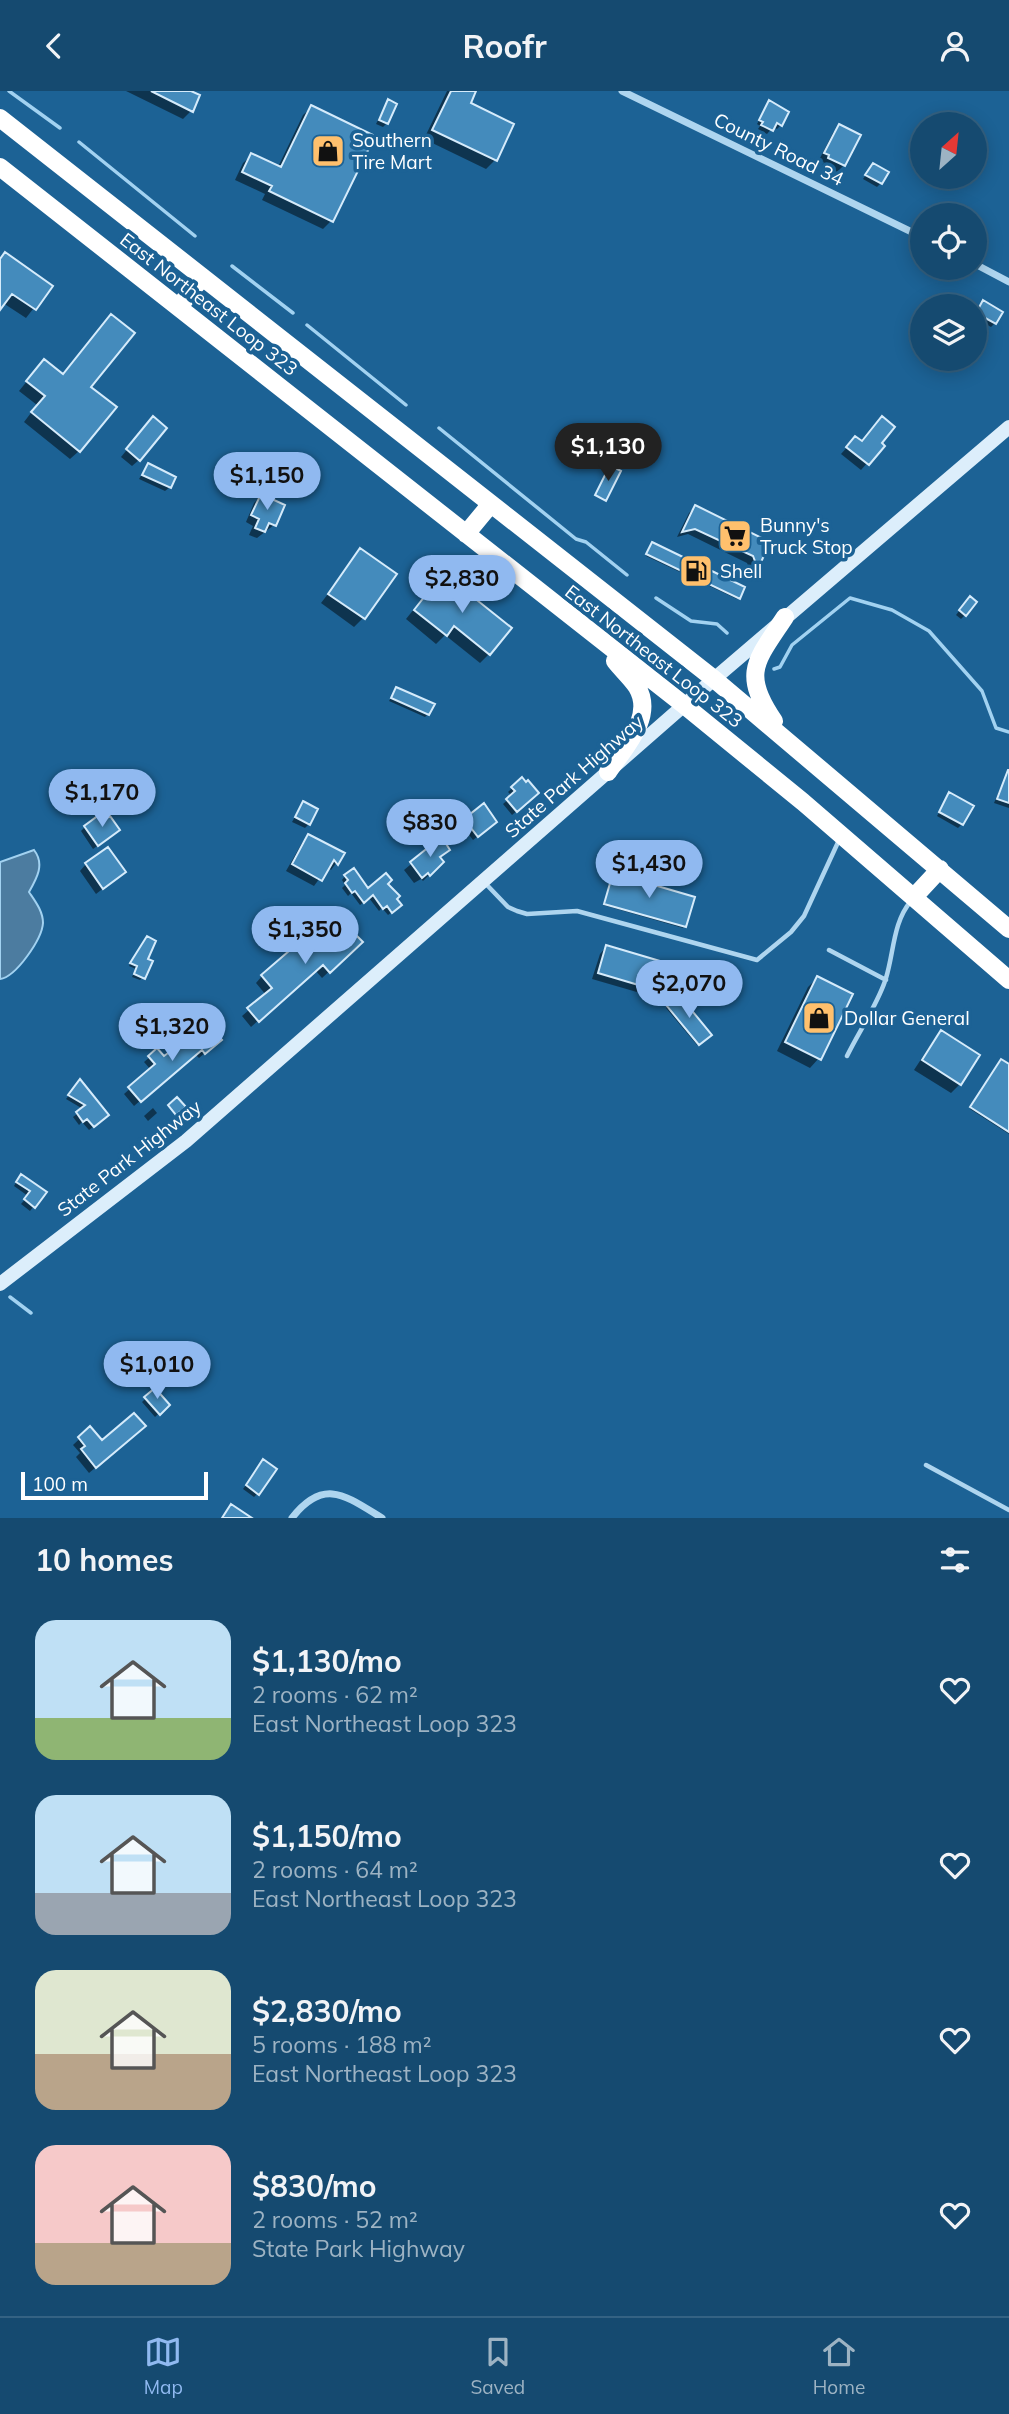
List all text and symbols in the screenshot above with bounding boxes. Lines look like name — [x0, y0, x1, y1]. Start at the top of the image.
text: Roofr — [462, 26, 547, 66]
icon: back — [35, 27, 73, 65]
icon: person — [936, 27, 974, 65]
street label: County Road 34 — [710, 107, 848, 191]
north arrow — [910, 112, 987, 189]
map controls — [910, 112, 987, 371]
place label: Southern Tire Mart — [352, 128, 432, 174]
shop icon: Southern Tire Mart — [309, 132, 347, 170]
button: locate — [910, 203, 987, 280]
street label: East Northeast Loop 323 — [115, 227, 303, 381]
button: layers — [910, 294, 987, 371]
pin: $1,130 — [551, 423, 665, 483]
text: $1,130 — [571, 431, 645, 460]
pin: $1,150 — [210, 453, 324, 512]
text: $1,150 — [230, 460, 304, 489]
place label: Bunny's Truck Stop — [760, 513, 853, 559]
supermarket icon: Bunny's Truck Stop — [716, 517, 754, 555]
fuel station icon: Shell — [677, 552, 715, 590]
pin: $2,830 — [405, 555, 519, 615]
place label: Shell — [720, 559, 762, 583]
text: $2,830 — [425, 563, 499, 592]
street label: East Northeast Loop 323 — [560, 579, 748, 733]
street label: State Park Highway — [500, 709, 648, 843]
pin: $1,170 — [45, 769, 159, 829]
text: $1,170 — [65, 777, 139, 806]
pin: $830 — [389, 799, 471, 859]
text: $830 — [402, 807, 458, 836]
pin: $1,430 — [592, 841, 706, 900]
text: $1,430 — [612, 848, 686, 877]
pin: $1,350 — [248, 907, 362, 966]
text: $1,350 — [268, 914, 342, 943]
pin: $2,070 — [632, 961, 746, 1020]
text: $2,070 — [652, 968, 726, 997]
shop icon: Dollar General — [800, 999, 838, 1037]
pin: $1,320 — [115, 1003, 229, 1063]
place label: Dollar General — [844, 1006, 970, 1030]
text: $1,320 — [135, 1011, 209, 1040]
street label: State Park Highway — [52, 1094, 206, 1222]
pin: $1,010 — [100, 1341, 214, 1401]
text: $1,010 — [120, 1349, 194, 1378]
scale bar — [21, 1469, 208, 1501]
text: 100 m — [32, 1472, 88, 1496]
text: 10 homes — [35, 1541, 174, 1579]
icon: filters — [936, 1541, 974, 1579]
text: $1,130/mo — [252, 1642, 402, 1680]
icon: home — [91, 1648, 175, 1732]
icon: heart — [936, 1671, 974, 1709]
text: 2 rooms · 62 m² — [252, 1680, 418, 1709]
text: East Northeast Loop 323 — [252, 1709, 517, 1738]
text: $1,150/mo — [252, 1817, 402, 1855]
icon: home — [91, 1823, 175, 1907]
icon: heart — [936, 1846, 974, 1884]
text: 2 rooms · 64 m² — [252, 1855, 418, 1884]
text: East Northeast Loop 323 — [252, 1884, 517, 1913]
text: $2,830/mo — [252, 1992, 402, 2030]
icon: home — [91, 1998, 175, 2082]
icon: heart — [936, 2021, 974, 2059]
text: 5 rooms · 188 m² — [252, 2030, 432, 2059]
text: East Northeast Loop 323 — [252, 2059, 517, 2088]
text: $830/mo — [252, 2167, 376, 2205]
icon: home — [91, 2173, 175, 2257]
icon: heart — [936, 2196, 974, 2234]
text: 2 rooms · 52 m² — [252, 2205, 418, 2234]
text: State Park Highway — [252, 2234, 465, 2263]
tab: Map — [144, 2333, 183, 2399]
tab: Saved — [470, 2333, 525, 2399]
tab: Home — [813, 2333, 865, 2399]

